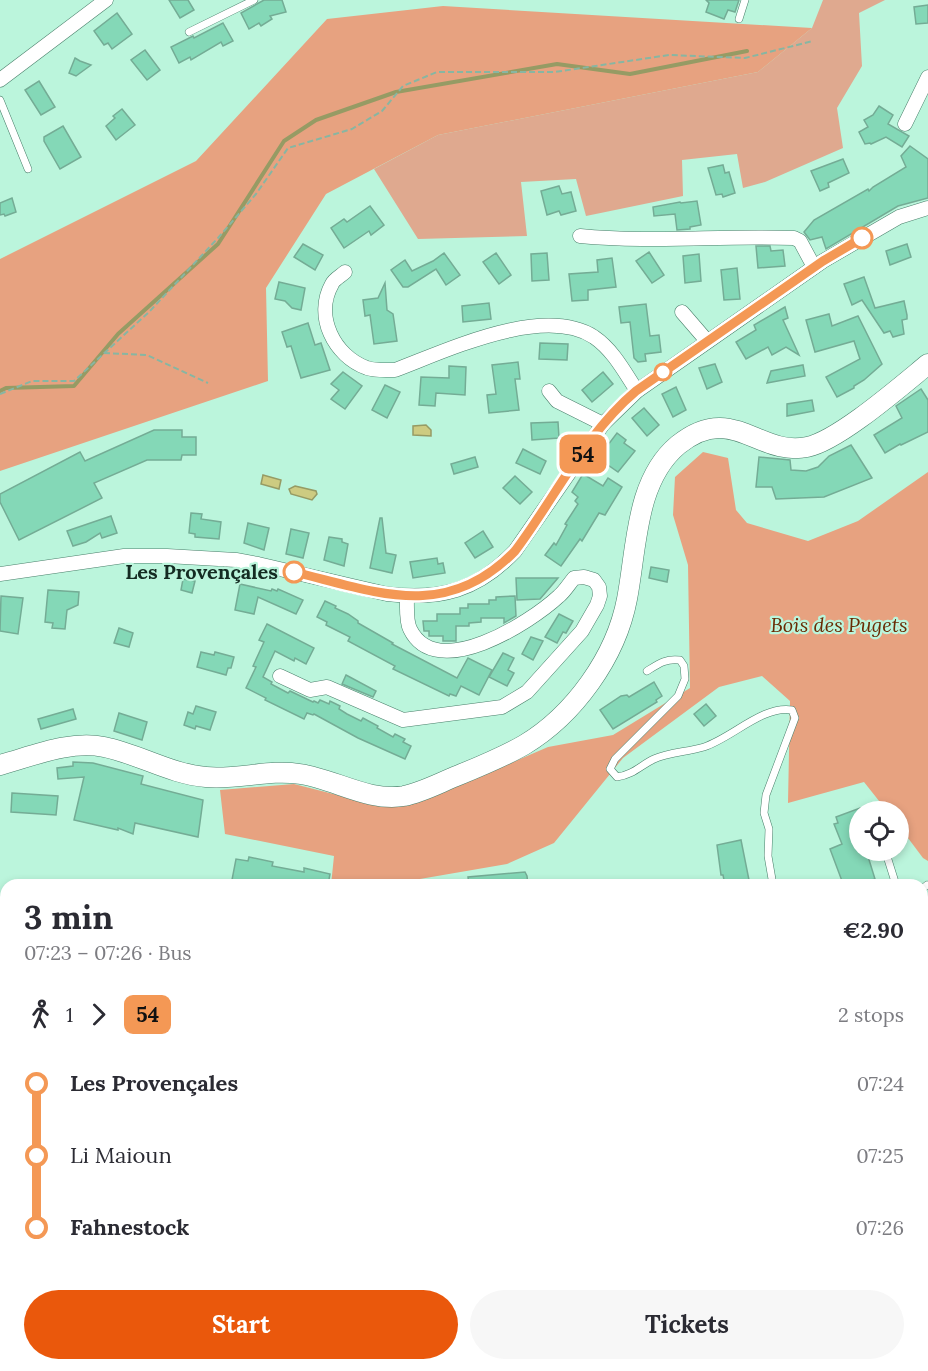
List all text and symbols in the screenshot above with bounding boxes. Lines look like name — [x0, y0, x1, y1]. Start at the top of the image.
unlabelled marker — [851, 227, 873, 249]
unlabelled marker — [654, 363, 672, 381]
line badge: 54 — [556, 434, 610, 474]
text: 54 — [571, 441, 595, 468]
place label: Les Provençales — [125, 559, 278, 584]
marker: Les Provençales — [283, 561, 305, 583]
park label: Bois des Pugets — [770, 612, 908, 637]
map controls — [849, 801, 909, 861]
button: locate — [849, 801, 909, 861]
text: 3 min — [24, 896, 113, 938]
text: €2.90 — [843, 916, 904, 944]
text: 07:23 – 07:26 · Bus — [24, 940, 192, 965]
icon: walk — [24, 998, 57, 1031]
icon: forward — [82, 998, 115, 1031]
text: 54 — [136, 1001, 159, 1028]
text: 1 — [66, 1002, 73, 1027]
text: 2 stops — [838, 1002, 904, 1027]
text: Les Provençales — [70, 1069, 238, 1097]
text: 07:24 — [857, 1071, 904, 1096]
text: Li Maioun — [70, 1141, 172, 1169]
text: 07:25 — [856, 1143, 904, 1168]
text: Fahnestock — [70, 1213, 189, 1241]
text: 07:26 — [856, 1215, 904, 1240]
button: Start — [24, 1290, 458, 1359]
button: Tickets — [470, 1290, 904, 1359]

